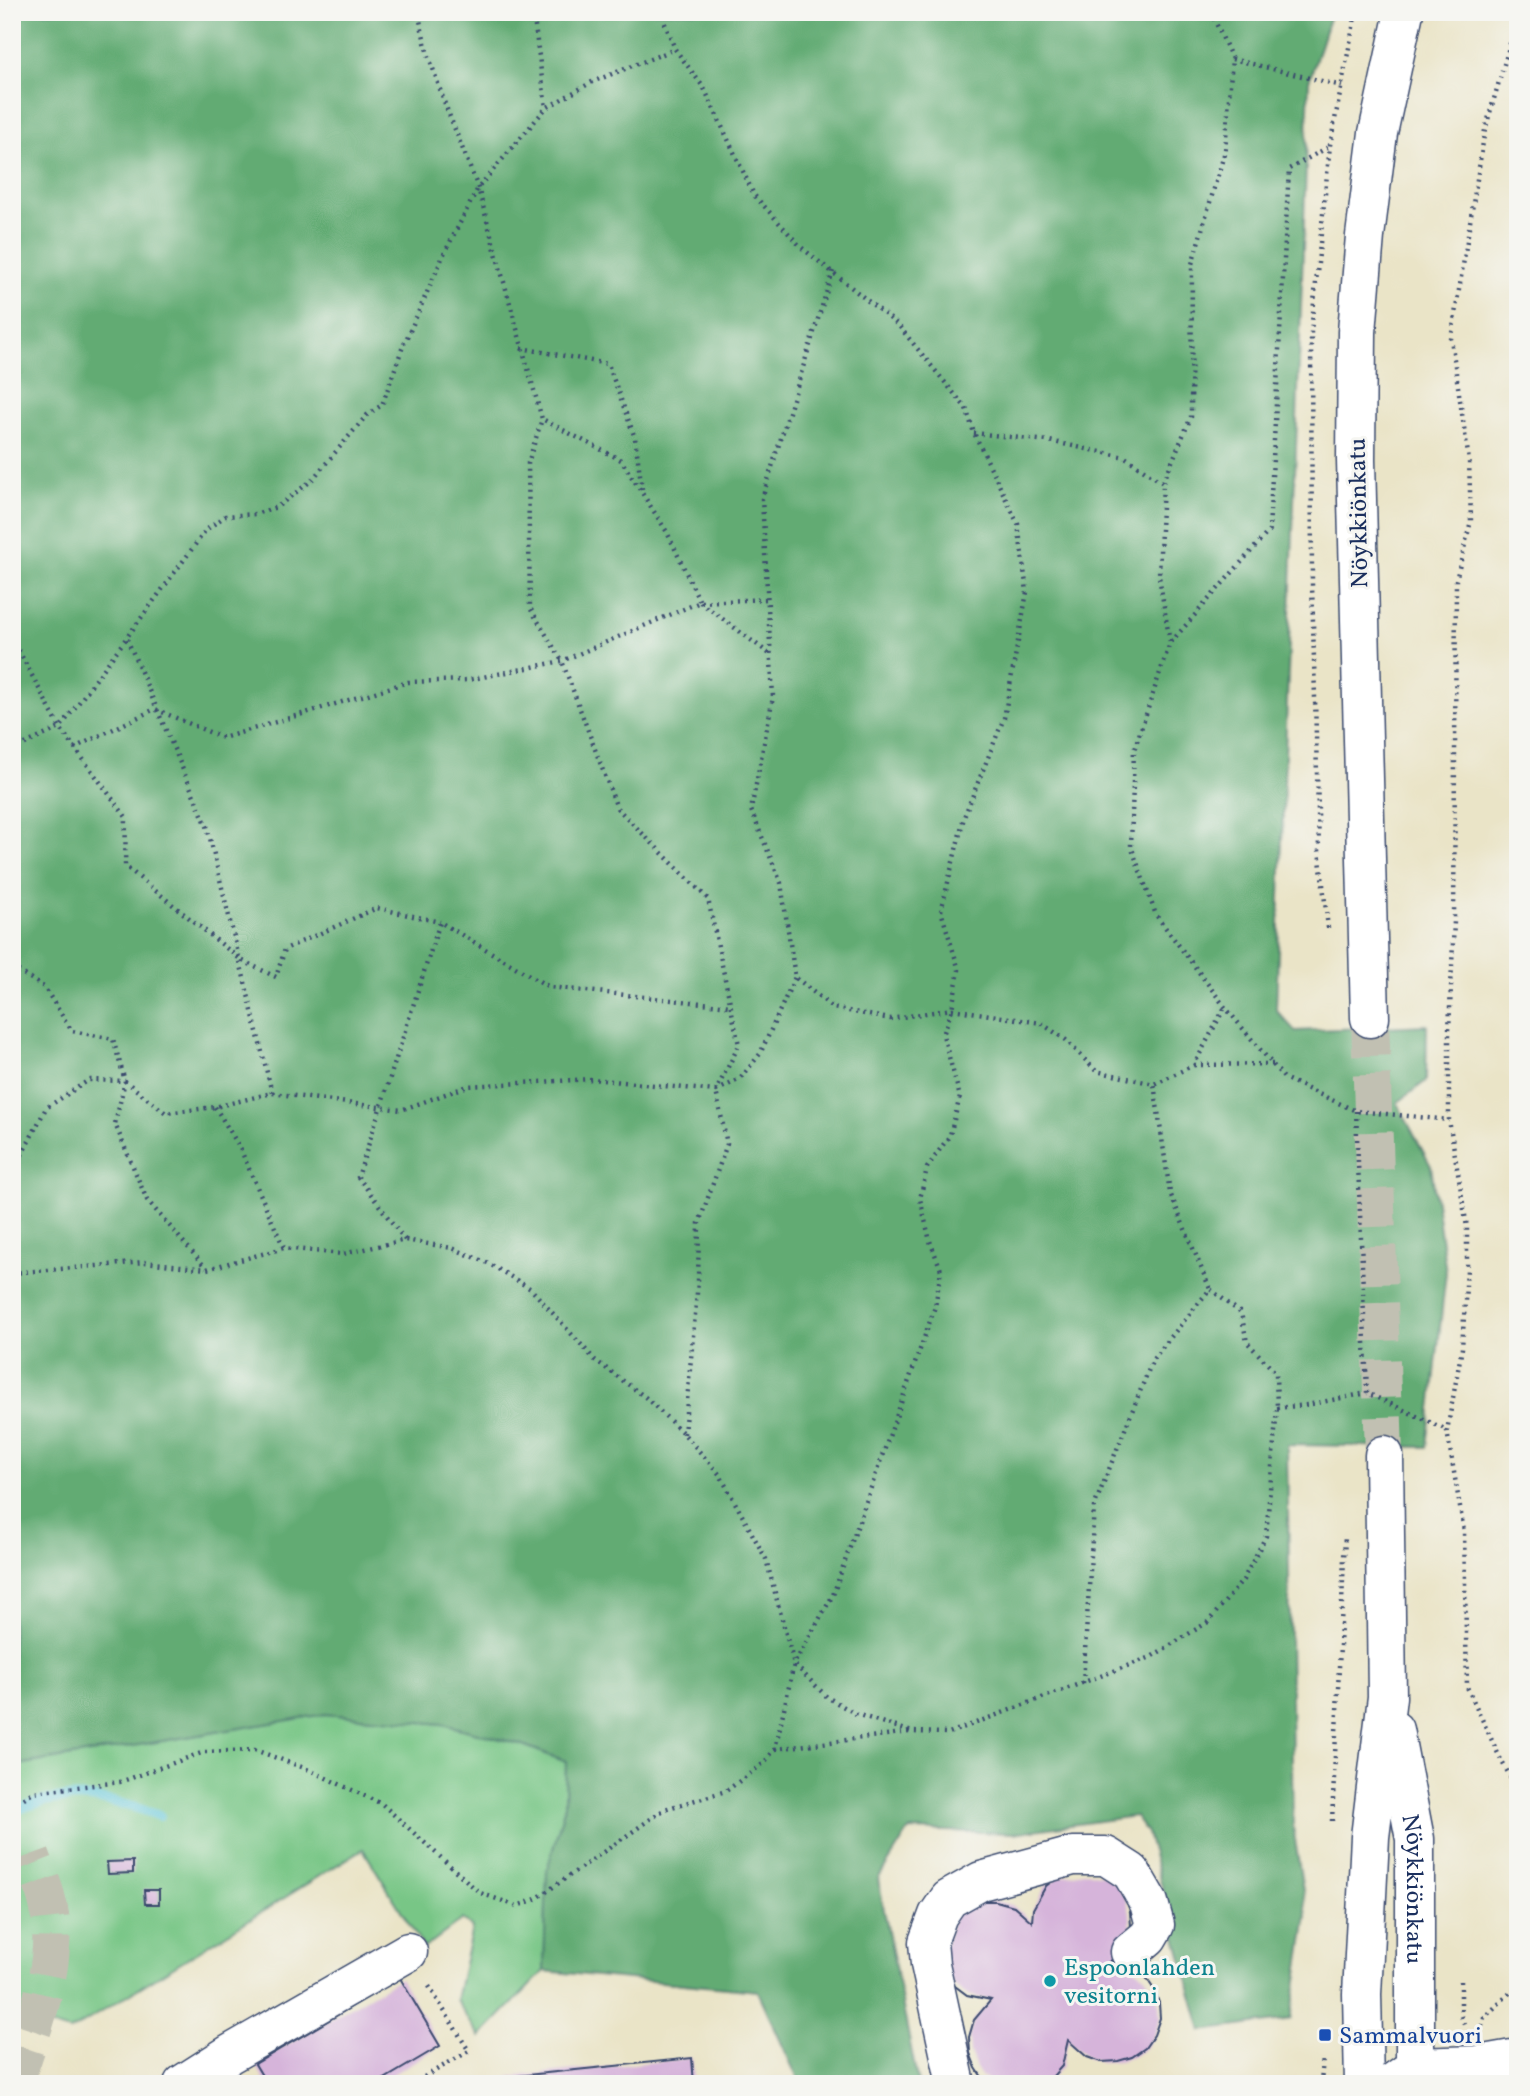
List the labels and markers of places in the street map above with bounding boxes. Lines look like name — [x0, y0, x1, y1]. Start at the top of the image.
place label: Espoonlahden vesitorni — [1064, 1952, 1215, 2014]
marker: Espoonlahden vesitorni — [1042, 1973, 1058, 1989]
place label: Sammalvuori — [1339, 2020, 1482, 2054]
marker: Sammalvuori — [1317, 2027, 1333, 2043]

